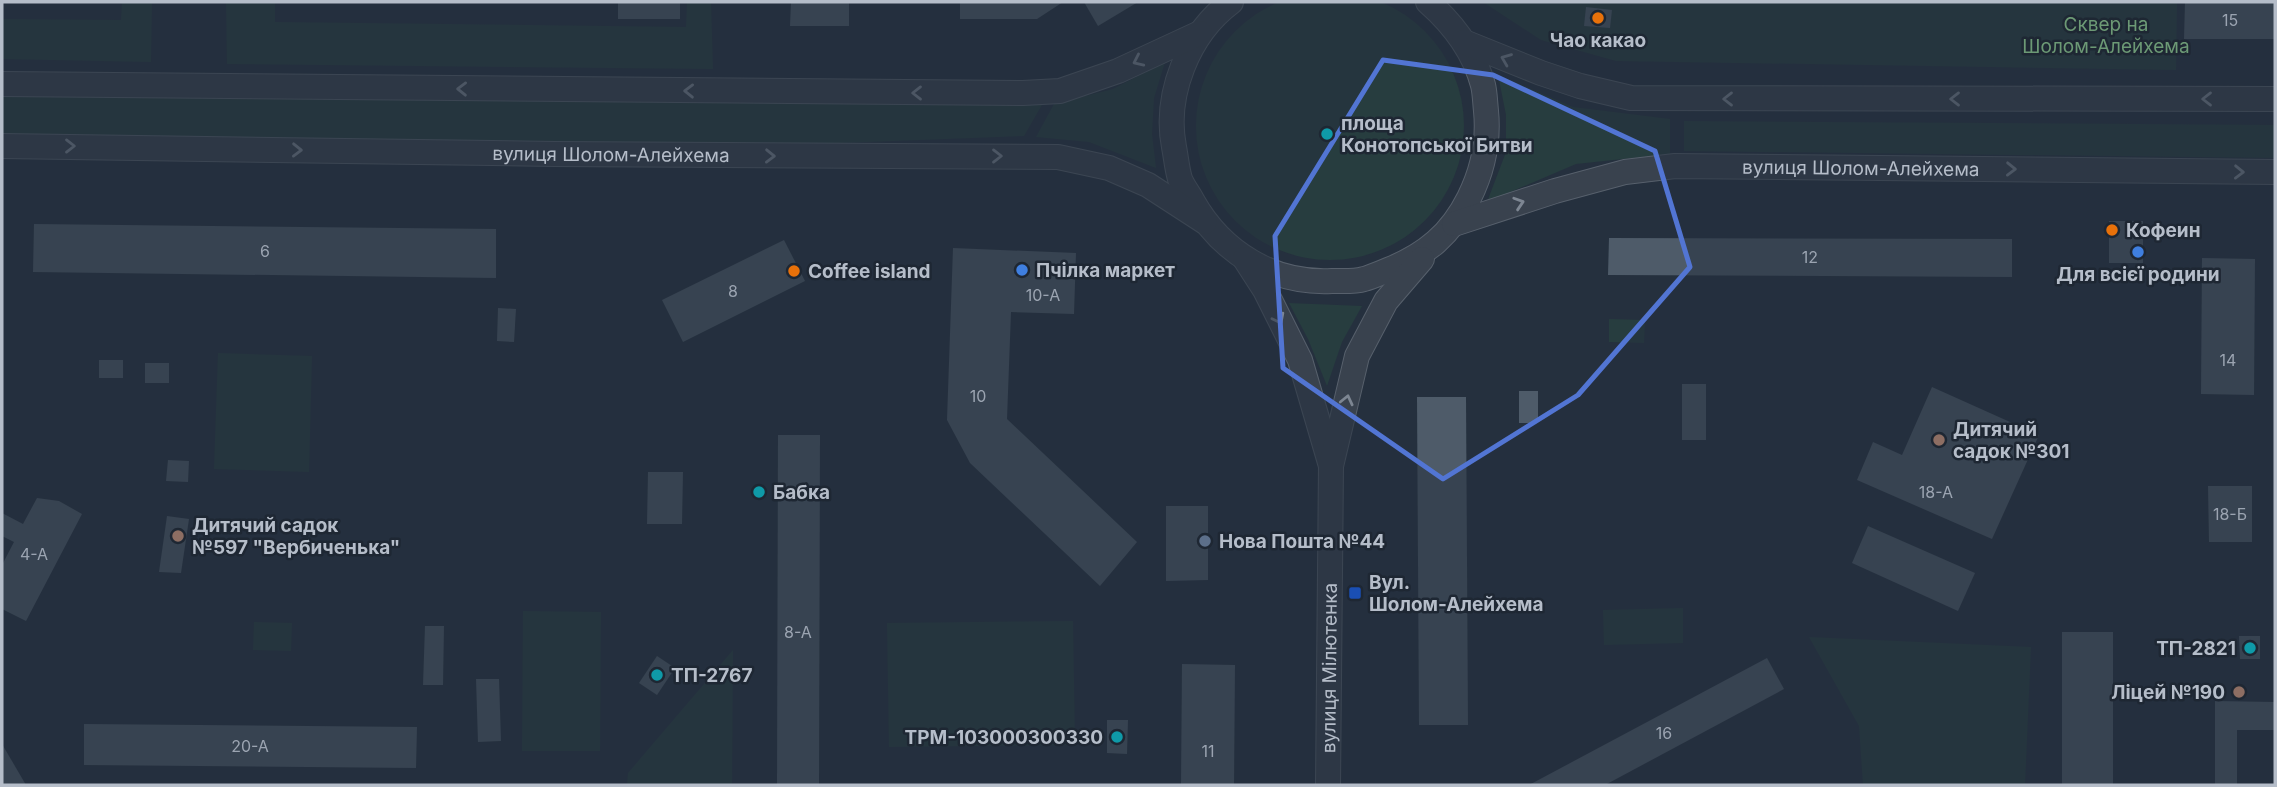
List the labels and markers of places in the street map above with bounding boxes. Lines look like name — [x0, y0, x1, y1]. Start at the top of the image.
marker: Чао какао — [1590, 10, 1606, 26]
place label: Чао какао — [1550, 29, 1646, 52]
place label: площа Конотопської Битви — [1341, 112, 1533, 157]
marker: площа Конотопської Битви — [1319, 126, 1335, 142]
place label: Кофеин — [2126, 219, 2201, 242]
marker: Кофеин — [2104, 222, 2120, 238]
marker: Для всієї родини — [2130, 244, 2146, 260]
place label: Пчілка маркет — [1036, 259, 1175, 282]
place label: Coffee island — [808, 260, 931, 283]
marker: Пчілка маркет — [1014, 262, 1030, 278]
marker: Coffee island — [786, 263, 802, 279]
place label: Для всієї родини — [2056, 263, 2220, 286]
place label: Дитячий садок №301 — [1953, 418, 2070, 463]
marker: Дитячий садок №301 — [1931, 432, 1947, 448]
place label: Бабка — [773, 481, 830, 504]
marker: Бабка — [751, 484, 767, 500]
place label: Дитячий садок №597 "Вербиченька" — [192, 514, 400, 559]
marker: Дитячий садок №597 "Вербиченька" — [170, 528, 186, 544]
place label: Нова Пошта №44 — [1219, 530, 1385, 553]
marker: Нова Пошта №44 — [1197, 533, 1213, 549]
place label: Вул. Шолом-Алейхема — [1369, 571, 1543, 616]
marker: Вул. Шолом-Алейхема — [1347, 585, 1363, 601]
place label: ТП-2821 — [2156, 637, 2236, 660]
marker: ТП-2821 — [2242, 640, 2258, 656]
place label: ТП-2767 — [671, 664, 752, 687]
marker: ТП-2767 — [649, 667, 665, 683]
place label: Ліцей №190 — [2111, 681, 2225, 704]
marker: Ліцей №190 — [2231, 684, 2247, 700]
place label: ТРМ-103000300330 — [904, 726, 1103, 749]
marker: ТРМ-103000300330 — [1109, 729, 1125, 745]

